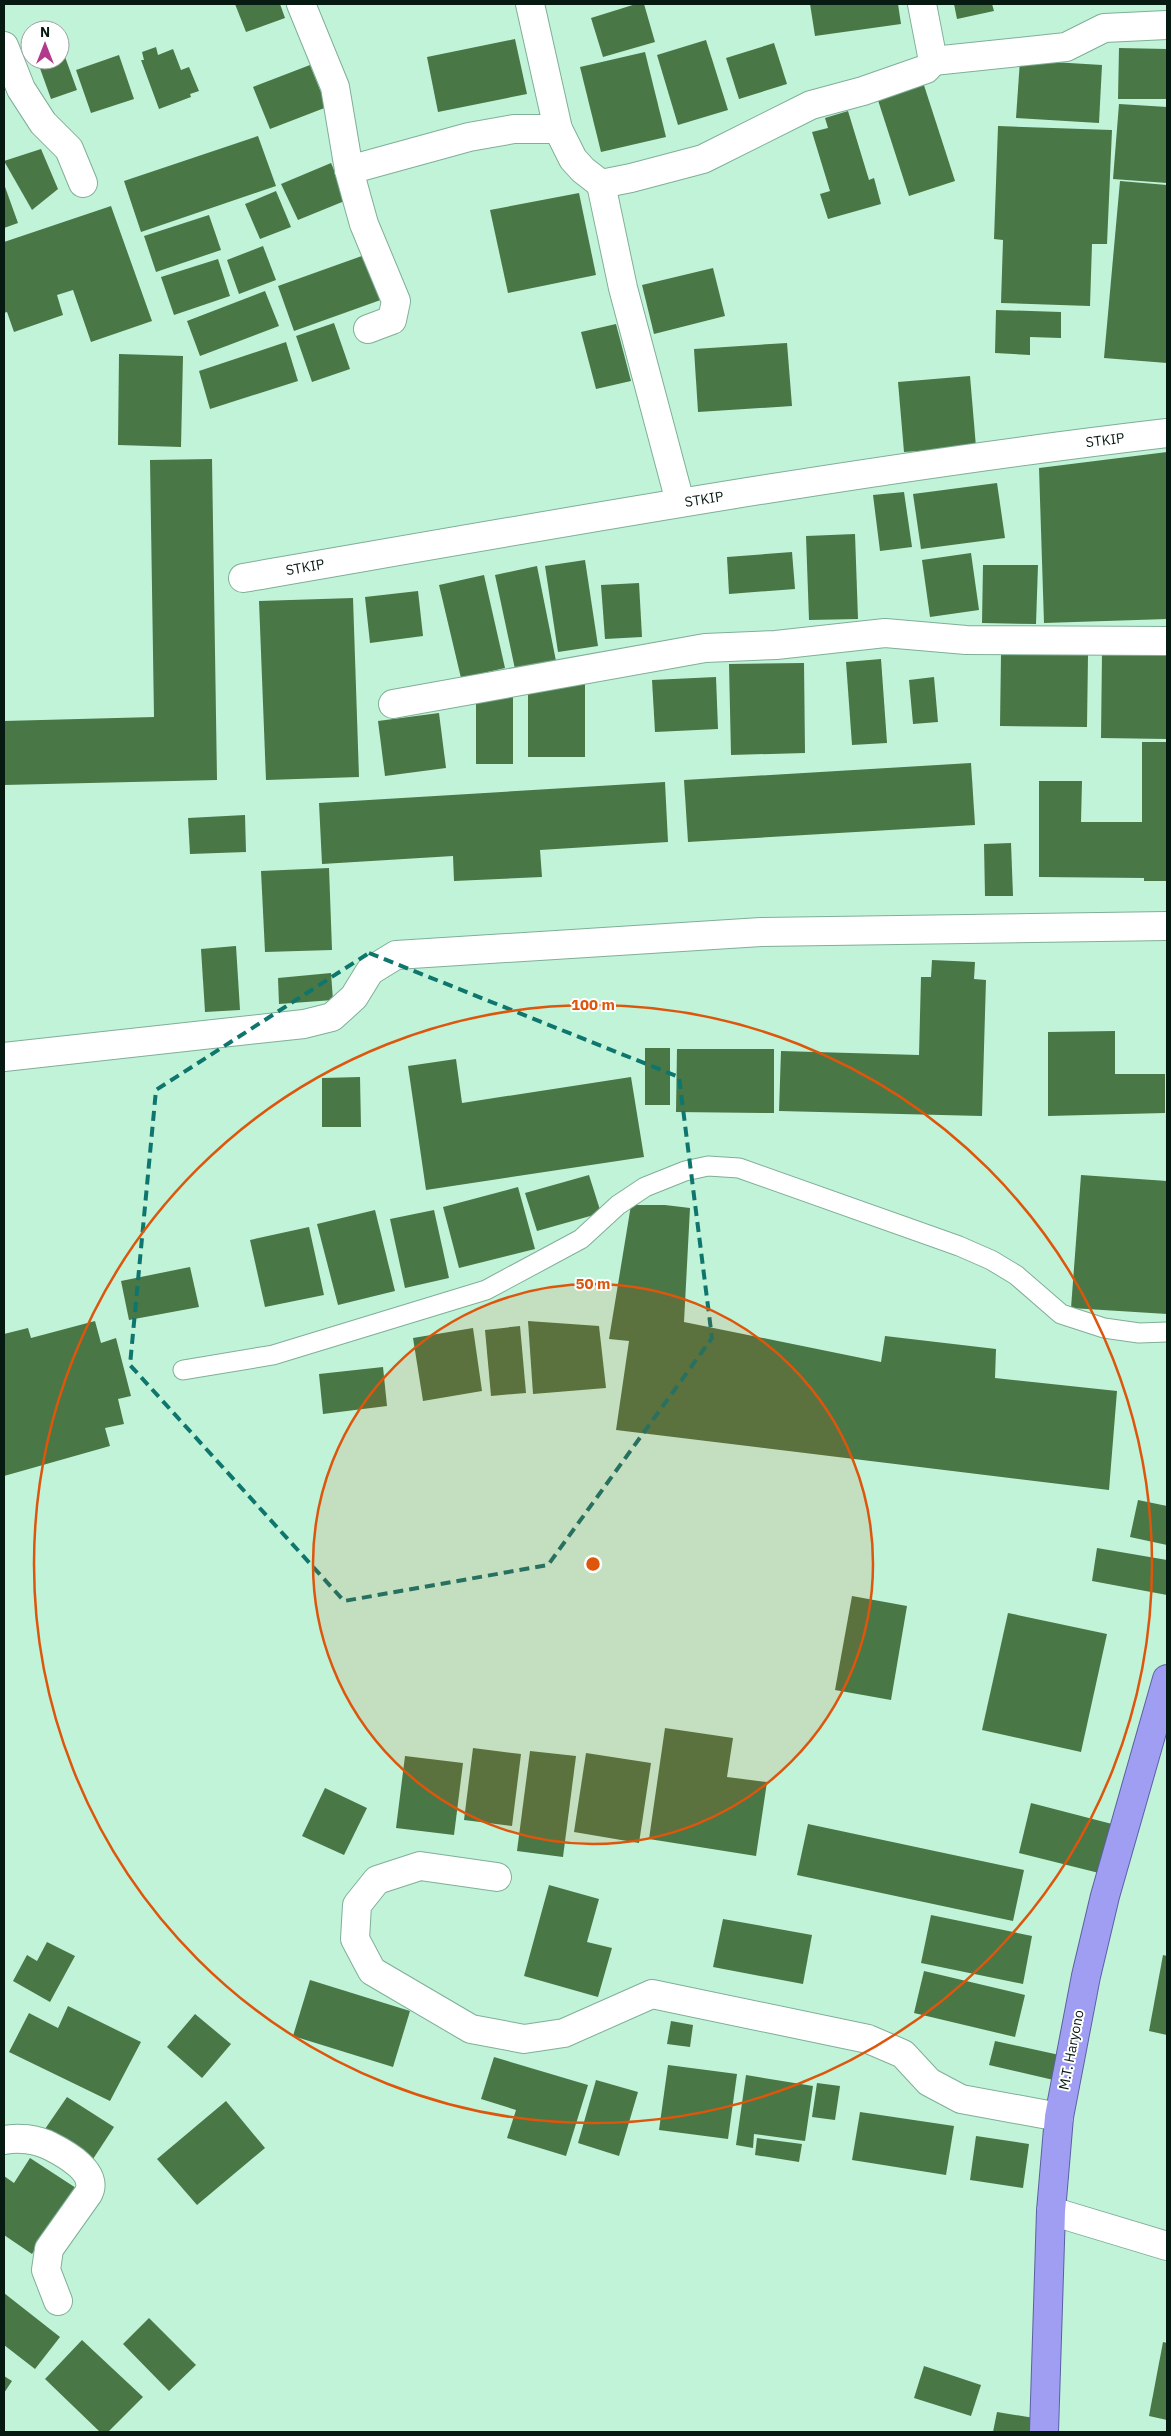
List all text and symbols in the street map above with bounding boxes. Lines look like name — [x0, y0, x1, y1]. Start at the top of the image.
north arrow — [20, 20, 70, 70]
text: N — [40, 23, 50, 41]
street label: STKIP — [1085, 429, 1125, 451]
street label: STKIP — [683, 487, 725, 511]
street label: STKIP — [284, 555, 326, 579]
text: 100 m — [571, 995, 615, 1014]
text: 50 m — [576, 1274, 610, 1293]
centre of rings — [584, 1555, 602, 1573]
street label: M.T. Haryono — [1054, 2008, 1088, 2092]

